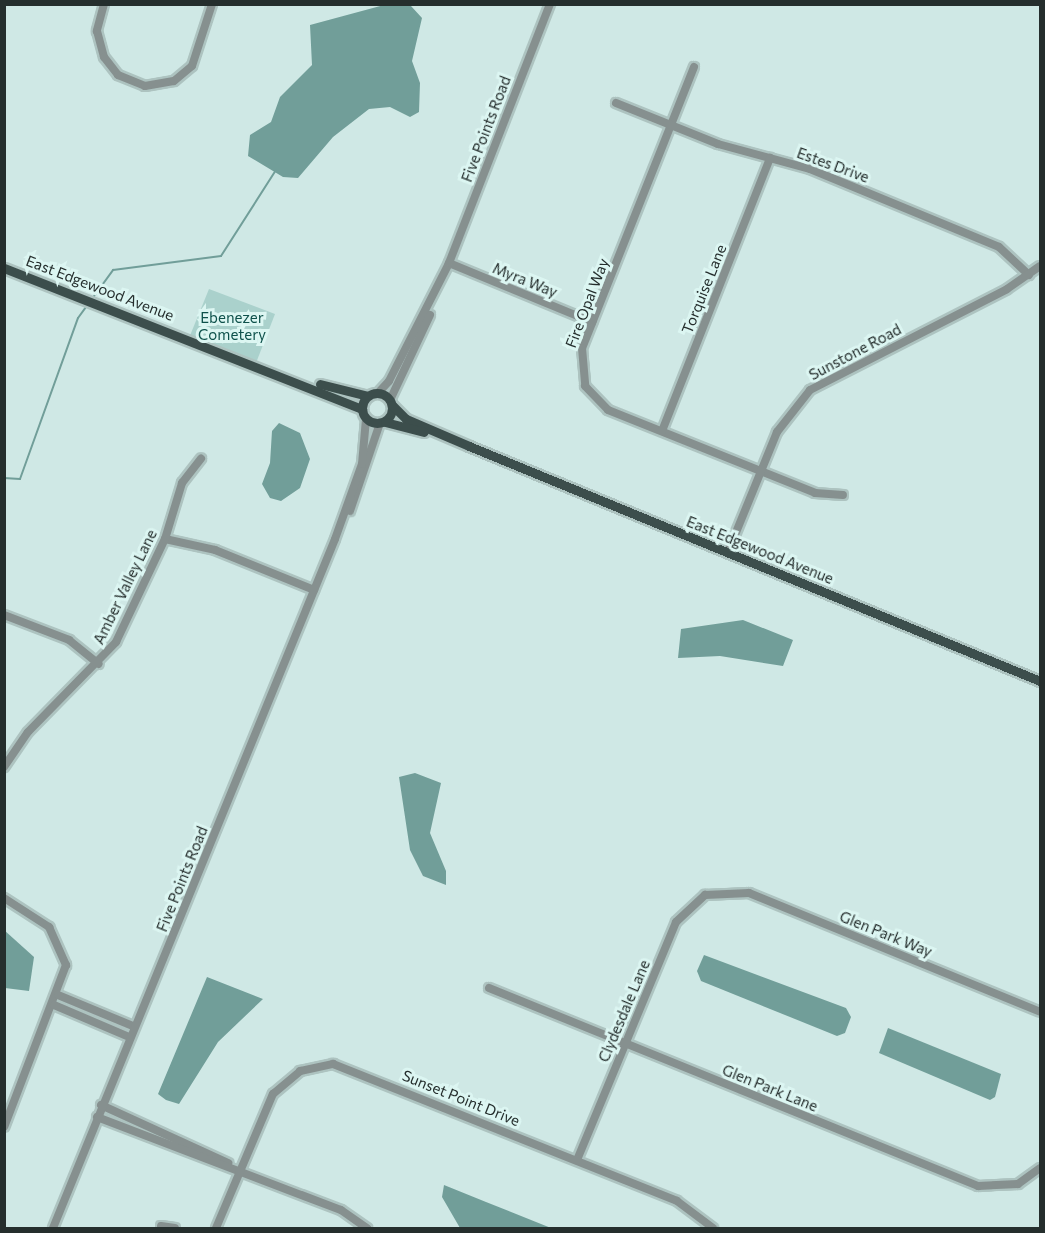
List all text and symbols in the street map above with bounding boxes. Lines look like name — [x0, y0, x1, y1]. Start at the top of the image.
street label: Five Points Road — [458, 73, 514, 185]
street label: Estes Drive — [794, 144, 872, 186]
street label: Torquise Lane — [678, 242, 730, 336]
street label: East Edgewood Avenue — [23, 251, 177, 325]
street label: Fire Opal Way — [562, 256, 612, 350]
street label: Myra Way — [490, 259, 560, 301]
park label: Ebenezer Cometery — [198, 308, 266, 343]
street label: Sunstone Road — [806, 320, 904, 384]
street label: East Edgewood Avenue — [684, 512, 836, 588]
street label: Amber Valley Lane — [89, 527, 161, 647]
street label: Five Points Road — [153, 824, 211, 934]
street label: Glen Park Way — [837, 907, 935, 961]
street label: Clydesdale Lane — [594, 957, 654, 1065]
street label: Glen Park Lane — [720, 1061, 820, 1115]
street label: Sunset Point Drive — [400, 1066, 522, 1130]

